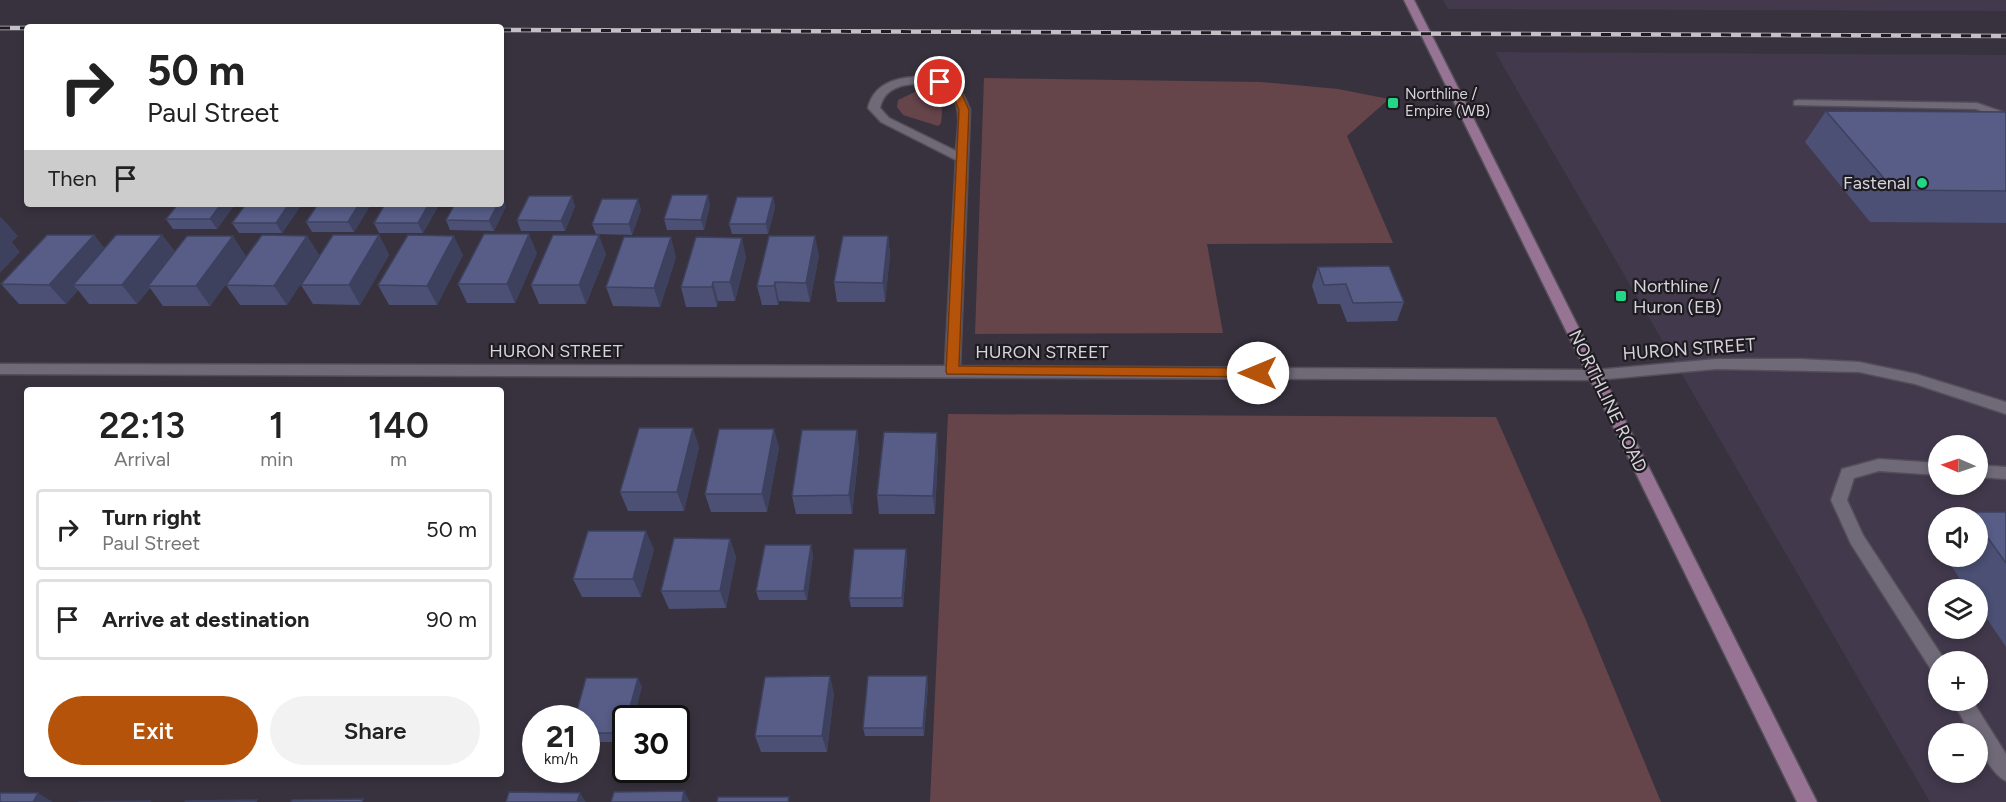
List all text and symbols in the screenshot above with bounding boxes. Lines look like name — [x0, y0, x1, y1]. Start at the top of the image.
text: 50 m — [147, 45, 245, 96]
icon: right — [48, 48, 126, 126]
pin — [914, 56, 965, 107]
icon: arrive — [923, 65, 956, 98]
place label: Northline / Empire (WB) — [1405, 85, 1490, 120]
text: Paul Street — [147, 96, 279, 129]
marker: Northline / Empire (WB) — [1386, 96, 1400, 110]
icon: arrive — [109, 162, 142, 195]
text: Then — [48, 165, 97, 192]
place label: Fastenal — [1843, 172, 1910, 194]
marker: Fastenal — [1915, 176, 1929, 190]
place label: Northline / Huron (EB) — [1633, 275, 1722, 318]
marker: Northline / Huron (EB) — [1614, 289, 1628, 303]
street label: NORTHLINE ROAD — [1564, 326, 1652, 476]
street label: HURON STREET — [1622, 333, 1756, 365]
street label: HURON STREET — [489, 340, 623, 362]
street label: HURON STREET — [975, 341, 1109, 363]
position arrow — [1226, 341, 1290, 405]
text: 22:13 — [99, 404, 185, 447]
text: 1 — [269, 404, 284, 447]
text: 140 — [368, 404, 429, 447]
north arrow — [1928, 435, 1988, 495]
map controls — [1928, 435, 1988, 783]
text: Arrival — [114, 447, 170, 471]
text: min — [260, 447, 293, 471]
text: m — [390, 447, 407, 471]
text: Turn right — [102, 504, 201, 531]
button: sound — [1928, 507, 1988, 567]
icon: right — [51, 513, 84, 546]
text: 50 m — [426, 516, 477, 543]
text: Paul Street — [102, 531, 200, 555]
button: layers — [1928, 579, 1988, 639]
icon: arrive — [51, 603, 84, 636]
text: Arrive at destination — [102, 606, 310, 633]
text: 90 m — [426, 606, 477, 633]
button: + — [1928, 651, 1988, 711]
button: Exit — [48, 696, 258, 765]
button: Share — [270, 696, 480, 765]
speed limit sign: 30 — [612, 705, 690, 783]
text: 21 — [546, 718, 576, 755]
button: − — [1928, 723, 1988, 783]
text: km/h — [544, 750, 578, 768]

